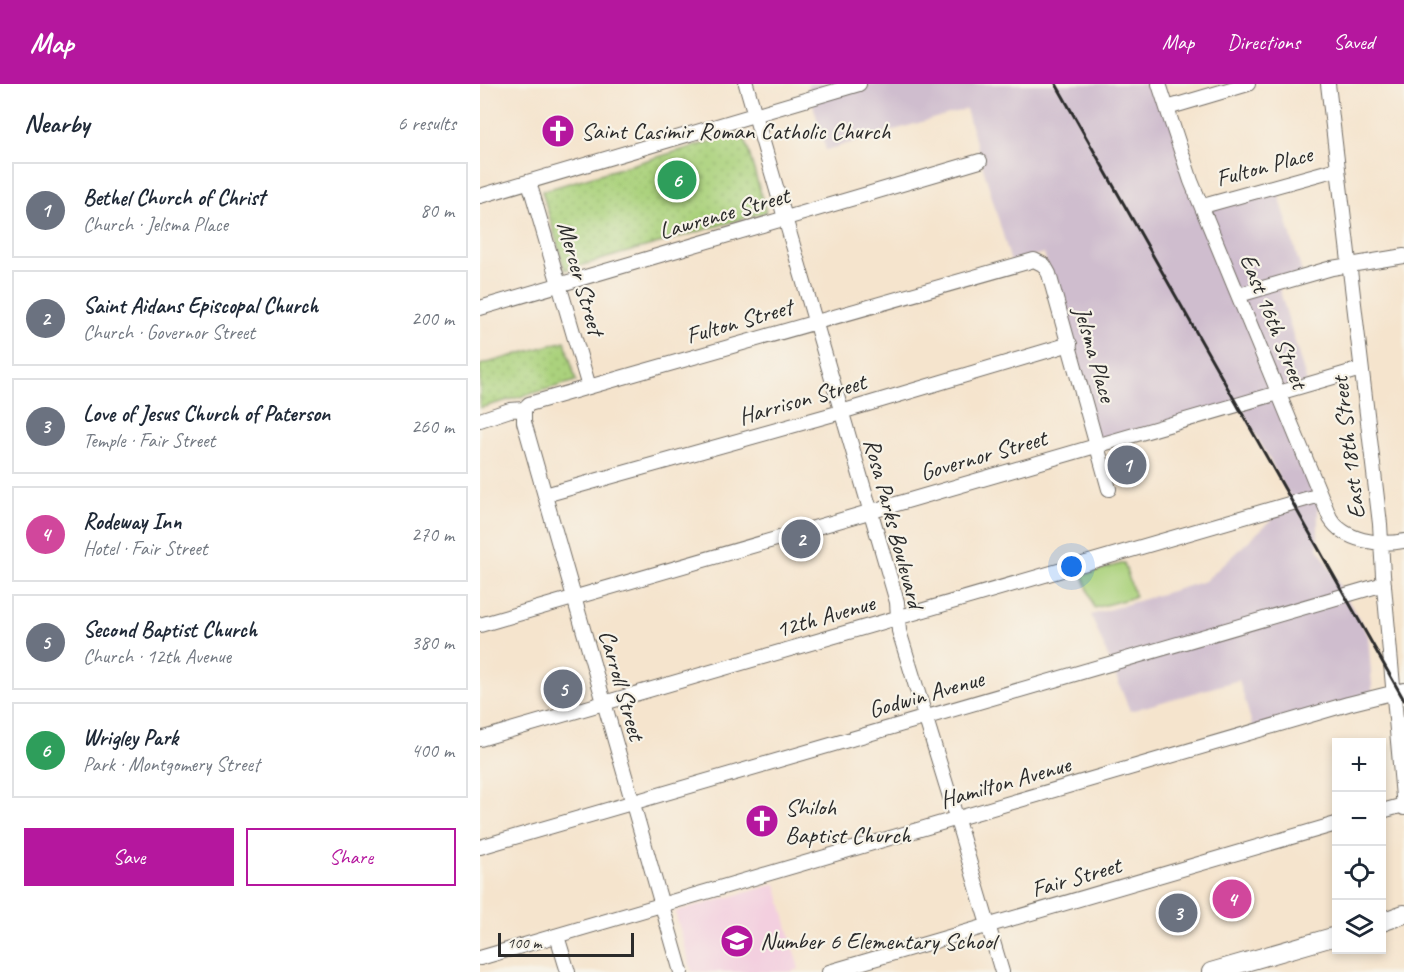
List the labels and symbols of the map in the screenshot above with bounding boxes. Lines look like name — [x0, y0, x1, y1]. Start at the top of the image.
church icon: Saint Casimir Roman Catholic Church — [540, 113, 576, 149]
place label: Saint Casimir Roman Catholic Church — [581, 116, 892, 146]
street label: Fulton Place — [1213, 138, 1318, 193]
pin: 6 — [658, 158, 696, 202]
street label: Lawrence Street — [655, 180, 795, 246]
street label: Mercer Street — [551, 218, 612, 341]
street label: East 16th Street — [1233, 249, 1315, 395]
street label: Fulton Street — [682, 291, 799, 350]
street label: Jelsma Place — [1067, 302, 1123, 407]
street label: Harrison Street — [735, 366, 871, 431]
street label: East 18th Street — [1324, 373, 1372, 521]
street label: Governor Street — [916, 422, 1052, 487]
street label: Rosa Parks Boulevard — [857, 435, 932, 614]
pin: 1 — [1108, 442, 1146, 488]
pin: 2 — [782, 516, 820, 562]
your location — [1057, 552, 1086, 581]
street label: 12th Avenue — [772, 587, 880, 644]
street label: Carroll Street — [592, 626, 653, 746]
street label: Godwin Avenue — [865, 663, 989, 725]
pin: 5 — [544, 666, 583, 712]
street label: Hamilton Avenue — [936, 748, 1076, 815]
place label: Shiloh Baptist Church — [785, 792, 912, 850]
church icon: Shiloh Baptist Church — [744, 803, 780, 839]
street label: Fair Street — [1028, 849, 1126, 904]
pin: 4 — [1212, 876, 1251, 922]
pin: 3 — [1158, 890, 1198, 936]
school or university icon: Number 6 Elementary School — [719, 923, 755, 959]
place label: Number 6 Elementary School — [760, 926, 1000, 956]
scale bar — [498, 930, 634, 958]

